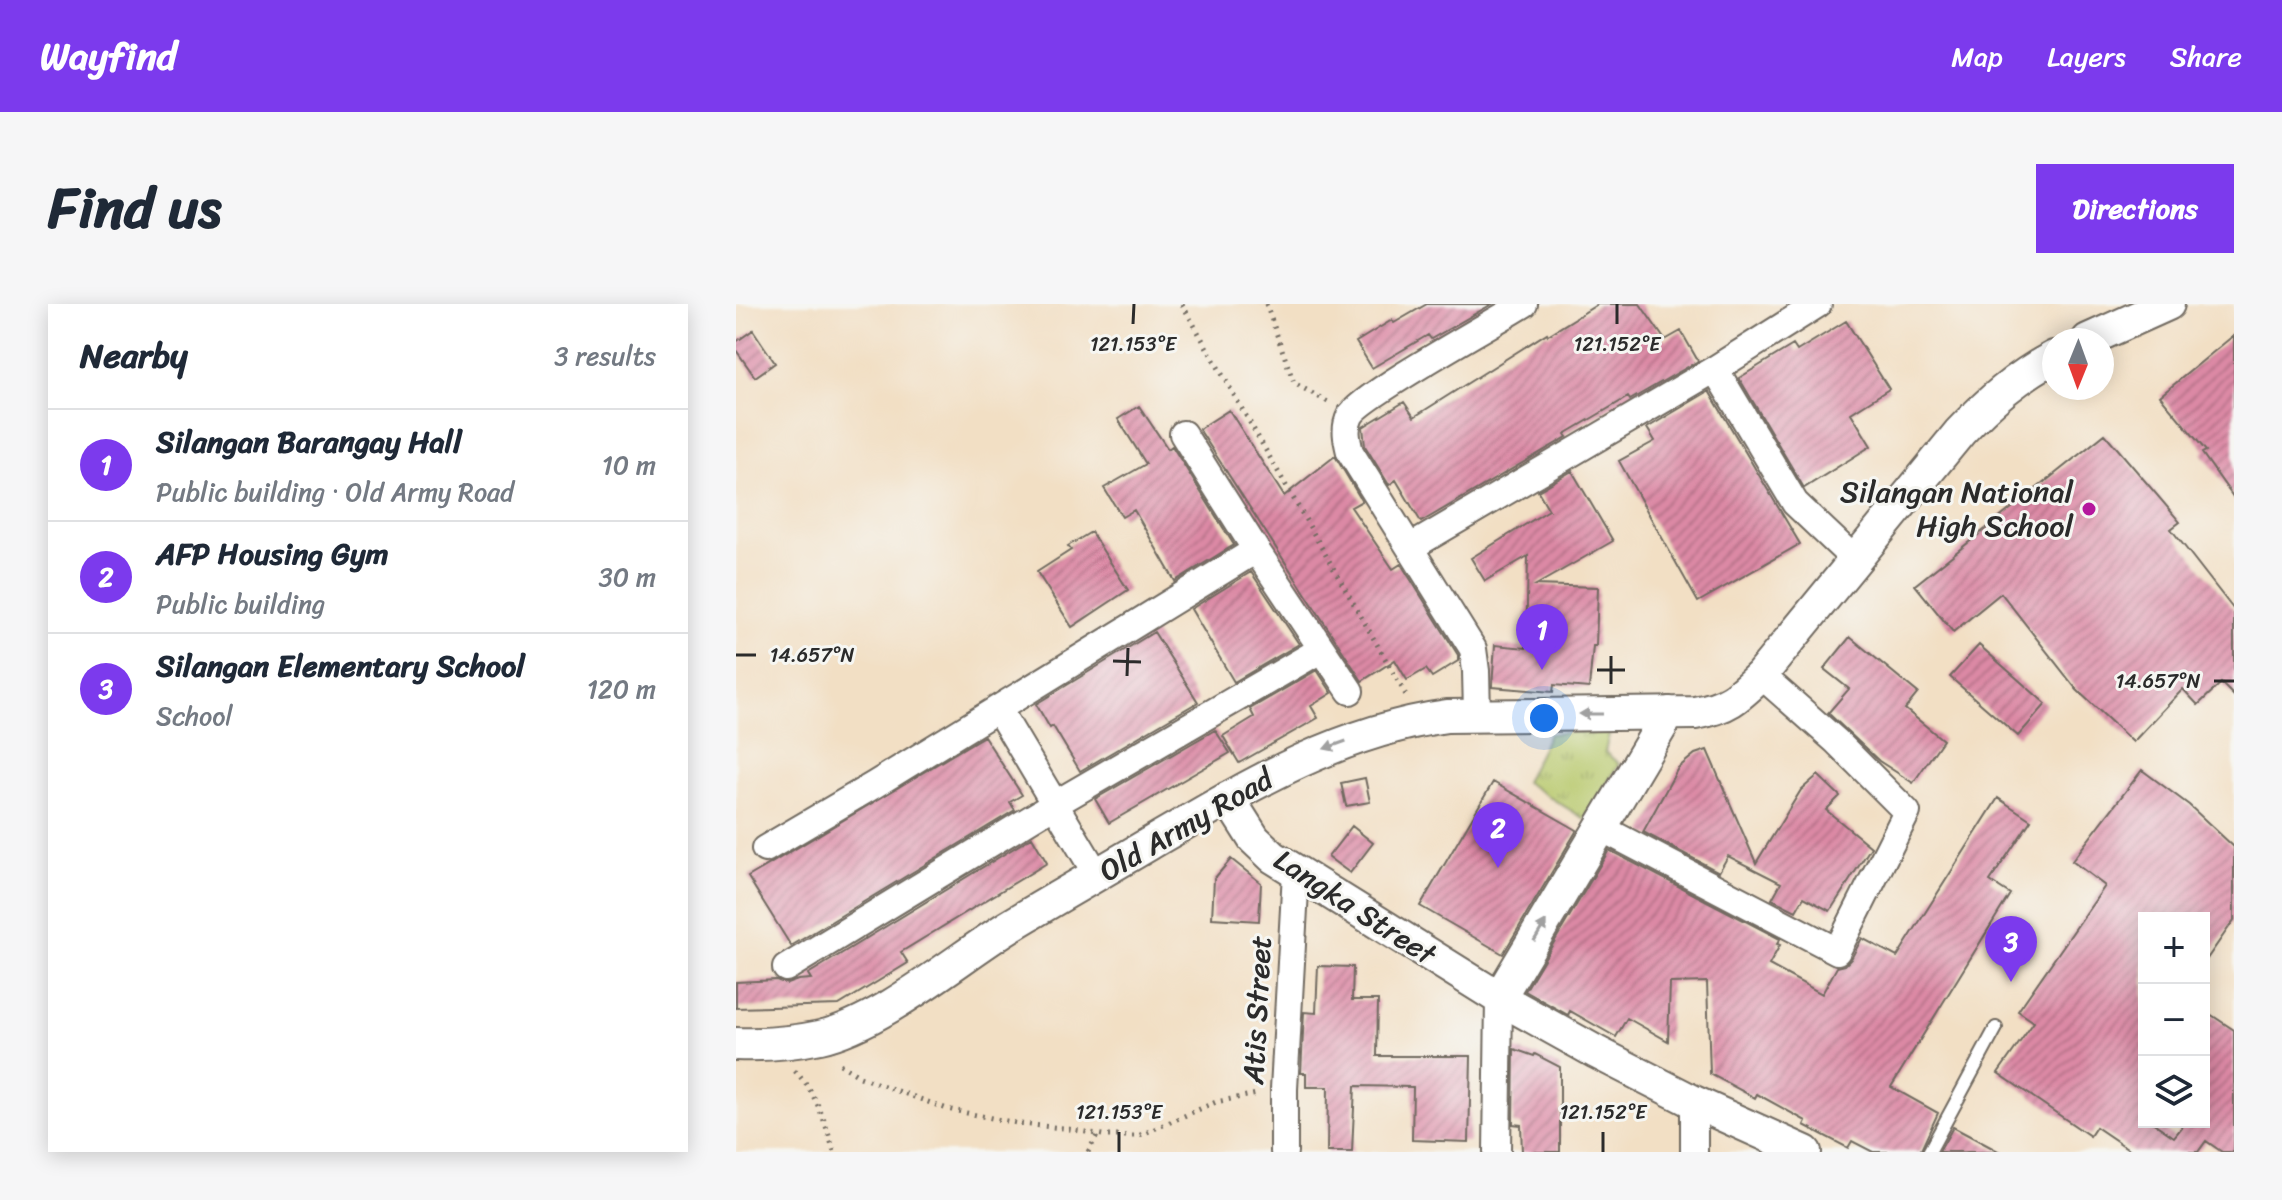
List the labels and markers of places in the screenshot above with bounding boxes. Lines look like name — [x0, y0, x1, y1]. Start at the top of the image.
place label: Silangan National High School — [1840, 465, 2074, 553]
marker: Silangan National High School — [2080, 500, 2098, 518]
pin: 1 — [1516, 604, 1568, 670]
pin: 2 — [1472, 802, 1524, 868]
pin: 3 — [1985, 916, 2037, 982]

